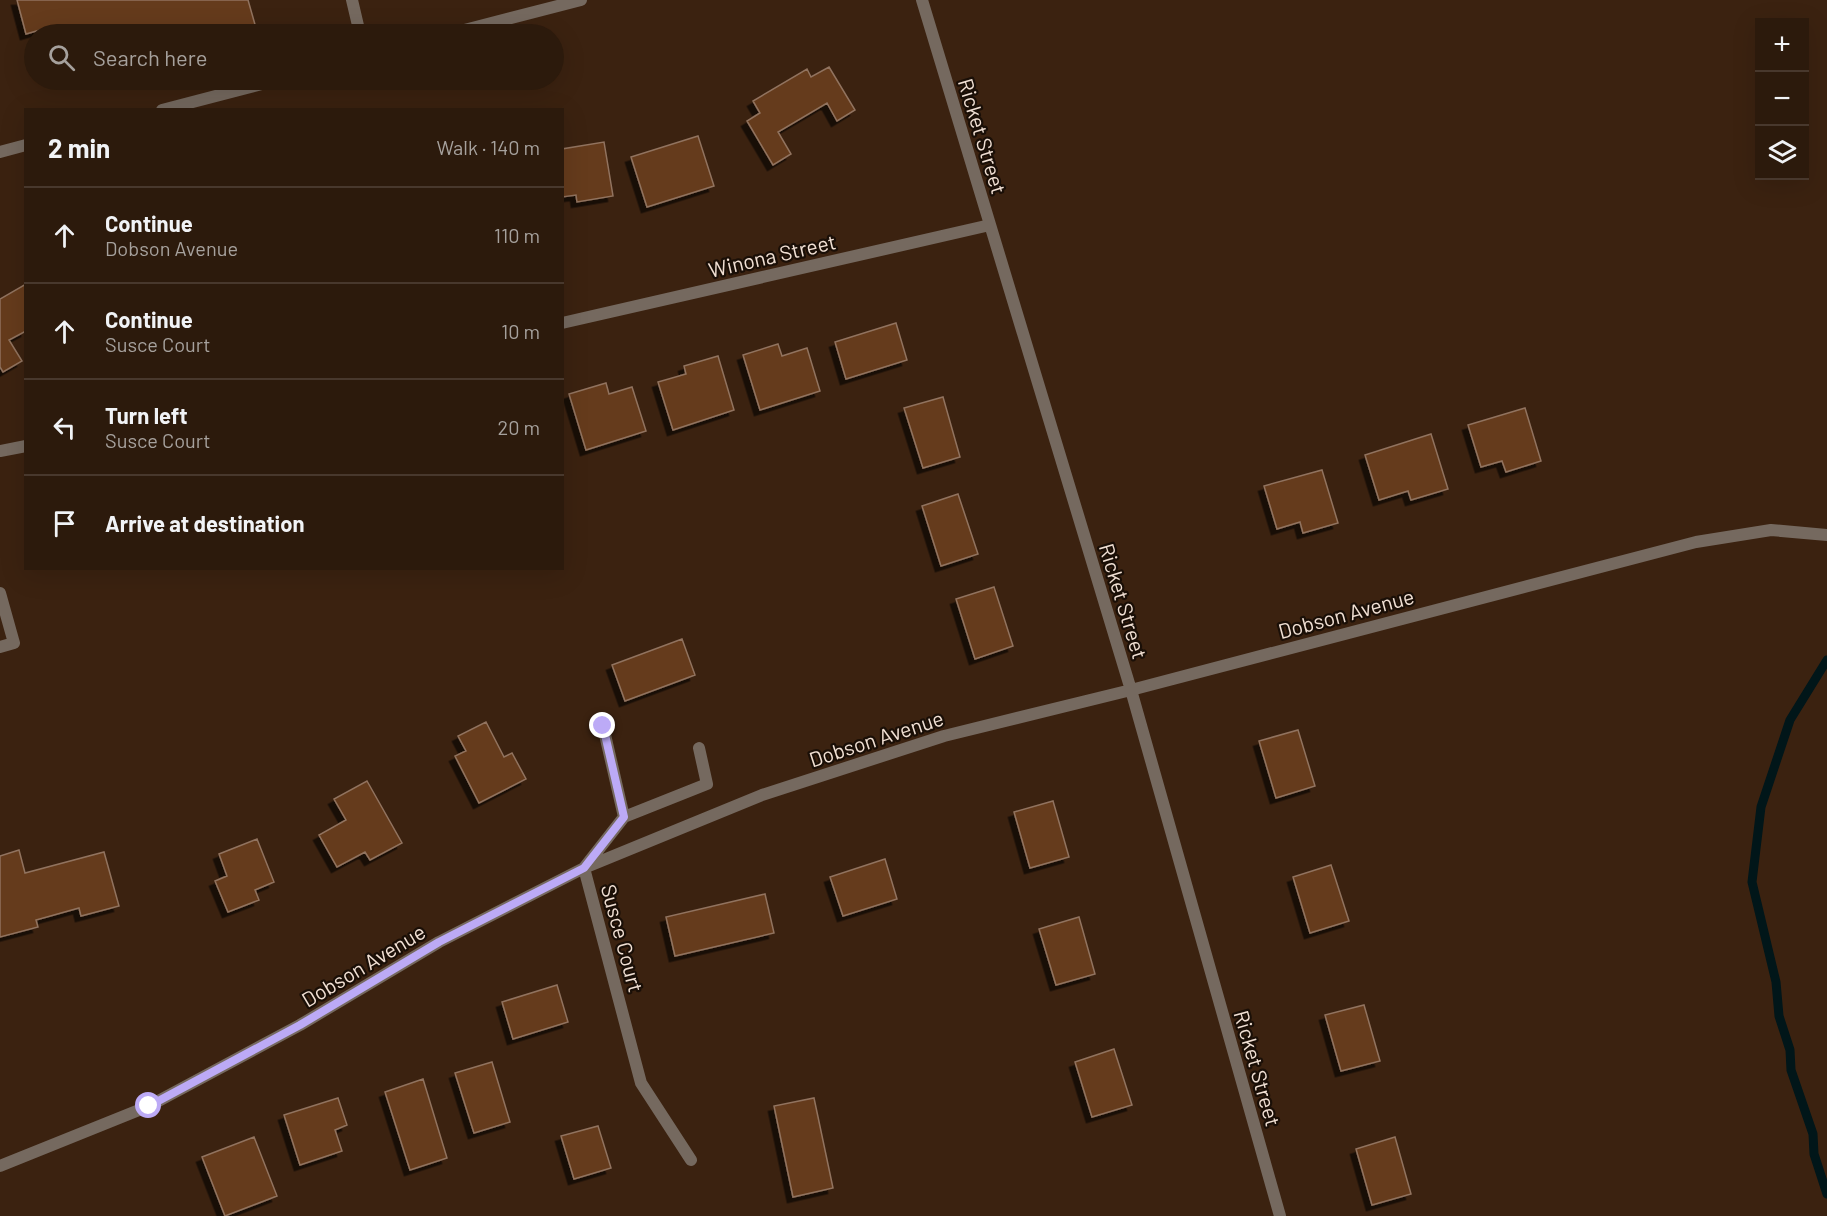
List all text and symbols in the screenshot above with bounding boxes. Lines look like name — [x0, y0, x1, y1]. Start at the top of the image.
map controls — [1755, 18, 1809, 180]
button: + — [1755, 18, 1809, 72]
search box — [24, 24, 564, 90]
icon: search — [45, 41, 78, 74]
text: Search here — [93, 44, 207, 70]
button: − — [1755, 72, 1809, 126]
street label: Ricket Street — [954, 75, 1012, 197]
button: layers — [1755, 126, 1809, 180]
text: 2 min — [48, 132, 110, 163]
text: Walk · 140 m — [436, 135, 540, 159]
text: Continue — [105, 210, 193, 236]
icon: ahead — [48, 219, 81, 252]
text: 110 m — [494, 223, 540, 247]
street label: Winona Street — [706, 228, 838, 282]
text: Dobson Avenue — [105, 236, 238, 260]
text: Continue — [105, 306, 193, 332]
icon: ahead — [48, 315, 81, 348]
text: 10 m — [501, 319, 540, 343]
text: Susce Court — [105, 332, 211, 356]
text: Turn left — [105, 402, 188, 428]
icon: left — [48, 411, 81, 444]
text: 20 m — [497, 415, 540, 439]
text: Susce Court — [105, 428, 211, 452]
icon: arrive — [48, 507, 81, 540]
text: Arrive at destination — [105, 510, 304, 536]
street label: Ricket Street — [1095, 540, 1153, 662]
street label: Dobson Avenue — [1275, 583, 1417, 643]
street label: Dobson Avenue — [806, 705, 946, 771]
route end — [589, 712, 615, 738]
street label: Susce Court — [597, 881, 649, 995]
street label: Dobson Avenue — [297, 918, 429, 1012]
street label: Ricket Street — [1230, 1007, 1286, 1129]
route start — [135, 1092, 161, 1118]

